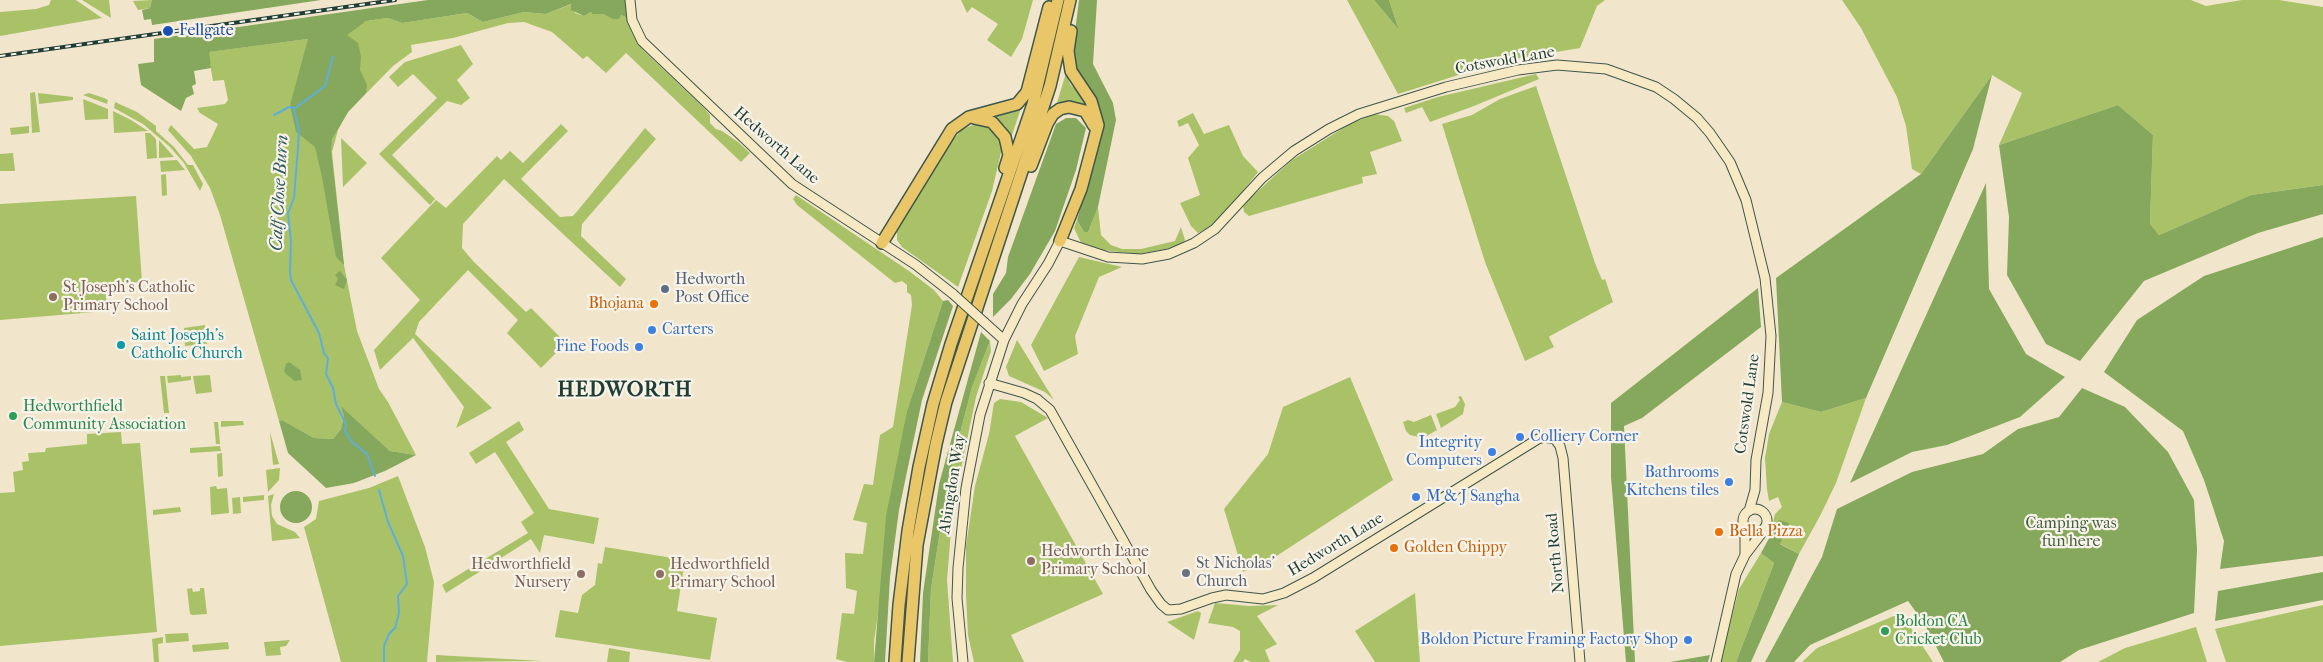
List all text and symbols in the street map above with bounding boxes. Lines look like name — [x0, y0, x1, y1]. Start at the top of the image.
place label: Fellgate — [179, 21, 234, 41]
marker: Fellgate — [161, 24, 175, 38]
street label: Cotswold Lane — [1454, 43, 1556, 79]
street label: Hedworth Lane — [729, 103, 823, 189]
water label: Calf Close Burn — [266, 134, 294, 252]
place label: Hedworth Post Office — [675, 270, 749, 308]
place label: St Joseph's Catholic Primary School — [63, 278, 195, 316]
marker: Hedworth Post Office — [659, 283, 671, 295]
marker: St Joseph's Catholic Primary School — [47, 291, 59, 303]
place label: Bhojana — [588, 294, 644, 314]
marker: Bhojana — [648, 298, 660, 310]
place label: Carters — [662, 320, 713, 340]
marker: Carters — [646, 324, 658, 336]
place label: Saint Joseph's Catholic Church — [131, 326, 243, 364]
place label: Fine Foods — [556, 337, 629, 357]
marker: Saint Joseph's Catholic Church — [115, 339, 127, 351]
marker: Fine Foods — [633, 341, 645, 353]
street label: Cotswold Lane — [1731, 353, 1765, 455]
district label: HEDWORTH — [557, 378, 693, 404]
place label: Hedworthfield Community Association — [23, 397, 186, 435]
marker: Hedworthfield Community Association — [7, 410, 19, 422]
place label: Colliery Corner — [1530, 427, 1638, 447]
marker: Colliery Corner — [1514, 431, 1526, 443]
street label: Abingdon Way — [936, 433, 970, 535]
place label: Integrity Computers — [1406, 433, 1482, 471]
marker: Integrity Computers — [1486, 446, 1498, 458]
place label: Bathrooms Kitchens tiles — [1626, 463, 1719, 501]
marker: Bathrooms Kitchens tiles — [1723, 476, 1735, 488]
place label: M & J Sangha — [1426, 487, 1520, 507]
marker: M & J Sangha — [1410, 491, 1422, 503]
street label: Hedworth Lane — [1285, 509, 1387, 581]
street label: North Road — [1543, 512, 1569, 594]
park label: Camping was fun here — [2025, 514, 2117, 552]
place label: Bella Pizza — [1729, 522, 1803, 542]
marker: Bella Pizza — [1713, 526, 1725, 538]
place label: Golden Chippy — [1404, 538, 1507, 558]
place label: Hedworth Lane Primary School — [1041, 542, 1149, 580]
marker: Golden Chippy — [1388, 542, 1400, 554]
place label: St Nicholas’ Church — [1196, 554, 1275, 592]
place label: Hedworthfield Nursery — [471, 555, 571, 593]
place label: Hedworthfield Primary School — [670, 555, 775, 593]
marker: Hedworth Lane Primary School — [1025, 555, 1037, 567]
marker: St Nicholas’ Church — [1180, 567, 1192, 579]
marker: Hedworthfield Nursery — [575, 568, 587, 580]
marker: Hedworthfield Primary School — [654, 568, 666, 580]
place label: Boldon CA Cricket Club — [1895, 612, 1982, 650]
marker: Boldon CA Cricket Club — [1879, 625, 1891, 637]
place label: Boldon Picture Framing Factory Shop — [1420, 630, 1678, 650]
marker: Boldon Picture Framing Factory Shop — [1682, 634, 1694, 646]

